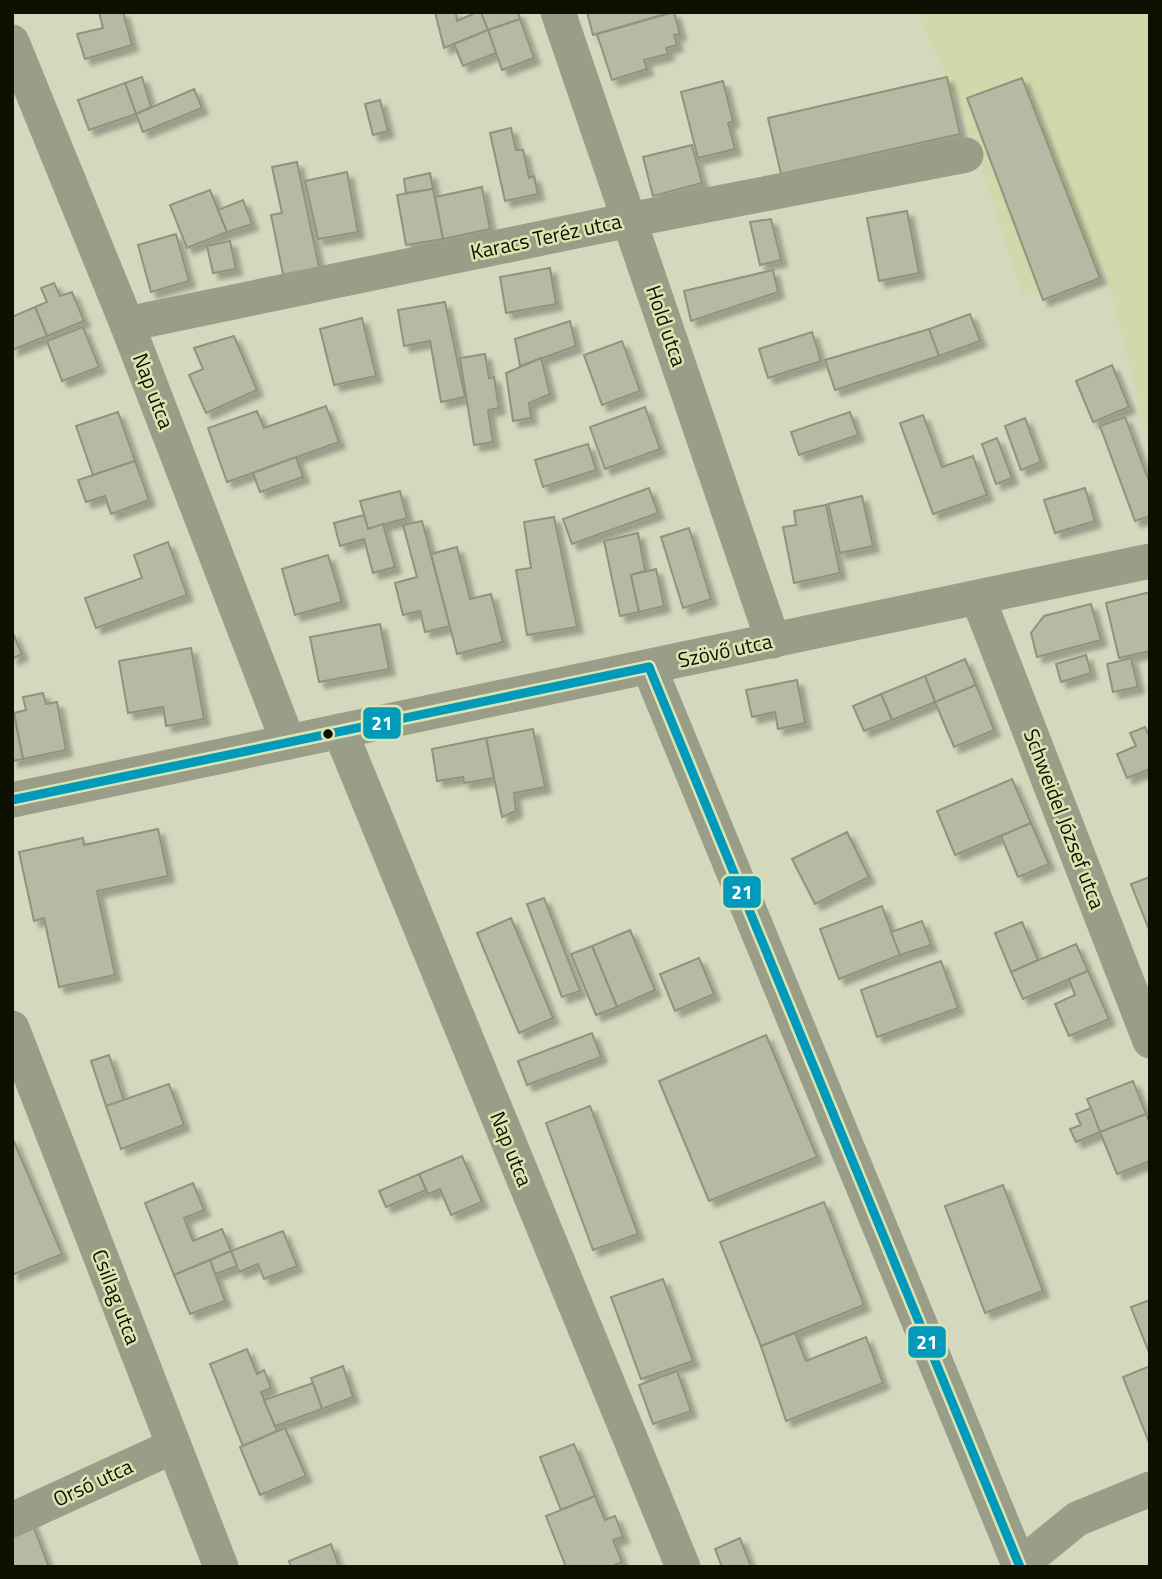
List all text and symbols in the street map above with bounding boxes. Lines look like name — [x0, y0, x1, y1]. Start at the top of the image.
street label: Karacs Teréz utca — [467, 204, 625, 268]
street label: Hold utca — [638, 281, 696, 371]
street label: Nap utca — [125, 348, 183, 434]
street label: Szövő utca — [675, 624, 775, 676]
line badge: 21 — [362, 706, 402, 740]
text: 21 — [371, 708, 393, 737]
street label: Schweidel József utca — [1016, 724, 1114, 914]
unlabelled marker — [321, 727, 335, 741]
line badge: 21 — [722, 875, 762, 909]
text: 21 — [731, 877, 753, 906]
street label: Nap utca — [482, 1106, 542, 1191]
street label: Csillag utca — [84, 1244, 150, 1349]
line badge: 21 — [907, 1325, 947, 1359]
text: 21 — [916, 1327, 938, 1356]
street label: Orsó utca — [47, 1449, 138, 1515]

